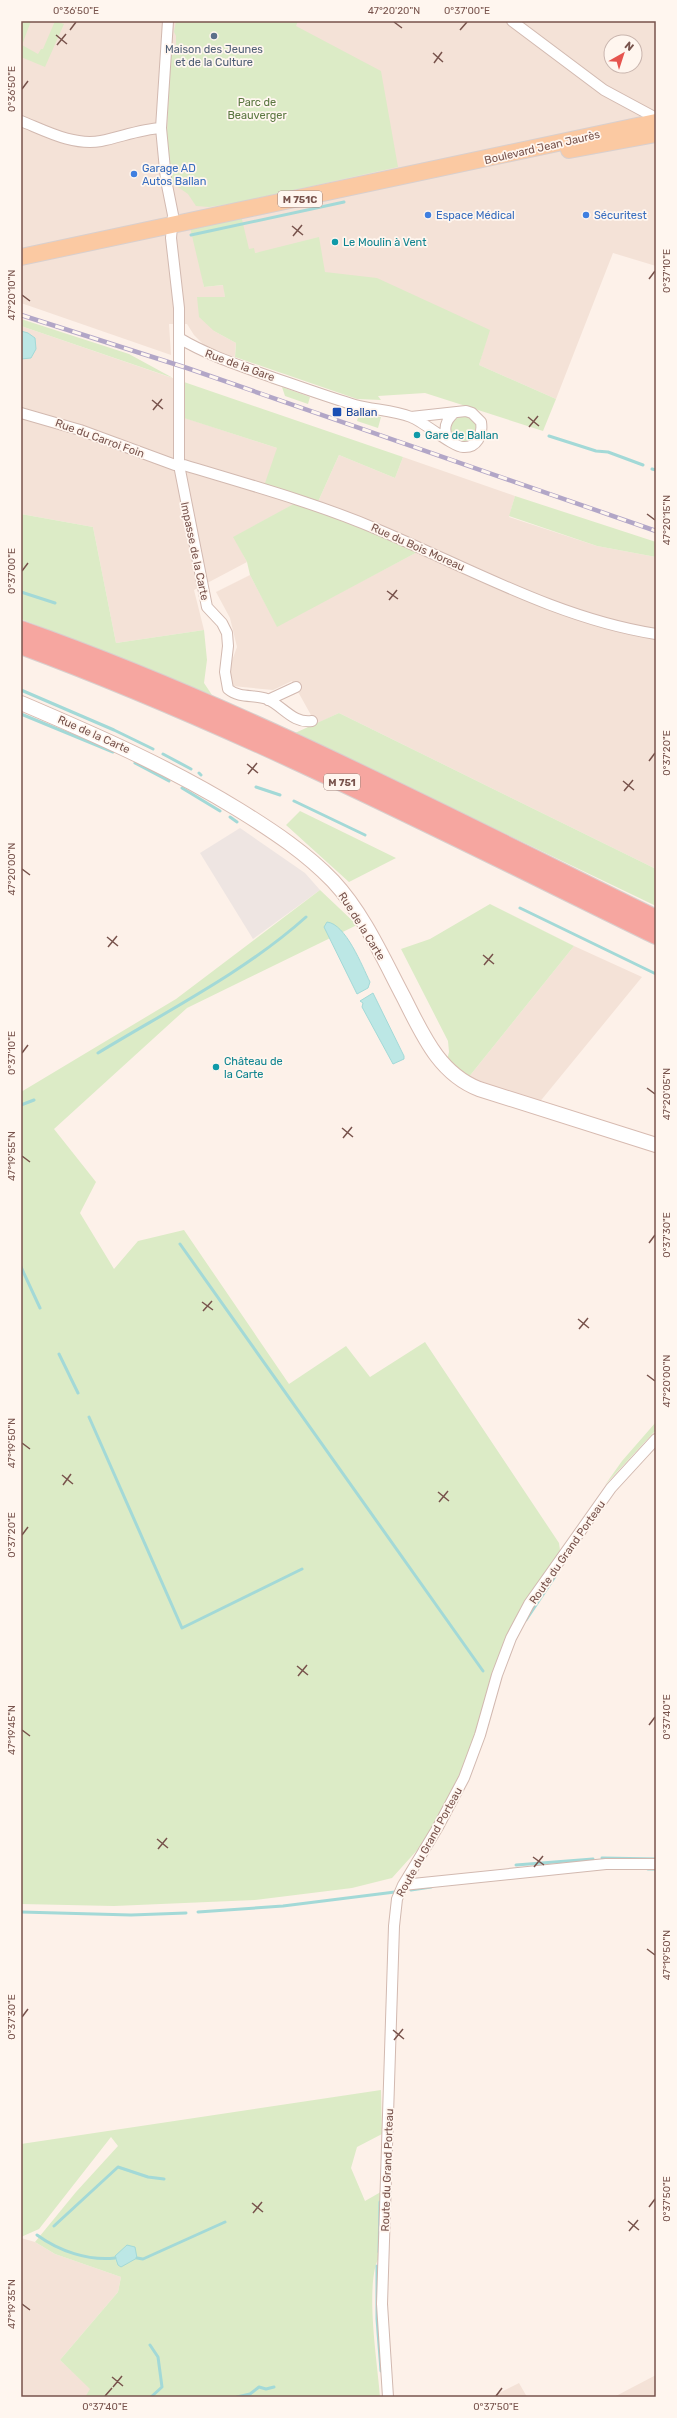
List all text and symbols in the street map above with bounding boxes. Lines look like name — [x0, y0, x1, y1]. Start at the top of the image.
text: 0°36'50"E — [53, 5, 99, 17]
text: 47°20'20"N — [368, 5, 420, 17]
text: 0°37'00"E — [444, 5, 490, 17]
marker: Maison des Jeunes et de la Culture — [209, 31, 219, 41]
north arrow — [603, 34, 643, 74]
text: N — [622, 39, 636, 54]
place label: Maison des Jeunes et de la Culture — [165, 43, 263, 69]
text: 0°36'50"E — [6, 66, 18, 112]
park label: Parc de Beauverger — [227, 96, 287, 122]
street label: Boulevard Jean Jaurès — [483, 128, 602, 167]
place label: Garage AD Autos Ballan — [142, 162, 206, 188]
marker: Garage AD Autos Ballan — [129, 169, 139, 179]
road number: M 751C — [278, 191, 322, 207]
place label: Espace Médical — [436, 209, 515, 222]
place label: Sécuritest — [594, 209, 648, 222]
marker: Espace Médical — [423, 210, 433, 220]
marker: Sécuritest — [581, 210, 591, 220]
place label: Le Moulin à Vent — [343, 236, 427, 249]
marker: Le Moulin à Vent — [330, 237, 340, 247]
text: 0°37'10"E — [661, 249, 673, 293]
text: 47°20'10"N — [6, 270, 18, 320]
street label: Rue de la Gare — [203, 347, 277, 384]
marker: Ballan — [331, 406, 343, 418]
place label: Ballan — [346, 406, 378, 419]
street label: Rue du Carroi Foin — [54, 416, 146, 461]
place label: Gare de Ballan — [425, 429, 498, 442]
marker: Gare de Ballan — [412, 430, 422, 440]
text: 47°20'15"N — [661, 495, 673, 545]
street label: Impasse de la Carte — [178, 501, 211, 602]
street label: Rue du Bois Moreau — [369, 521, 467, 574]
text: 0°37'00"E — [6, 548, 18, 594]
street label: Rue de la Carte — [56, 713, 132, 756]
text: 0°37'20"E — [661, 730, 673, 776]
road number: M 751 — [324, 774, 360, 790]
text: 47°20'00"N — [6, 843, 18, 895]
street label: Rue de la Carte — [336, 890, 388, 963]
text: 0°37'10"E — [6, 1031, 18, 1075]
place label: Château de la Carte — [224, 1055, 283, 1081]
marker: Château de la Carte — [211, 1062, 221, 1072]
text: 47°20'05"N — [661, 1068, 673, 1120]
text: 47°19'55"N — [6, 1131, 18, 1181]
text: 0°37'30"E — [661, 1212, 673, 1258]
text: 47°20'00"N — [661, 1355, 673, 1407]
text: 47°19'50"N — [6, 1418, 18, 1468]
street label: Route du Grand Porteau — [527, 1498, 608, 1607]
text: 0°37'20"E — [6, 1512, 18, 1558]
text: 0°37'40"E — [661, 1694, 673, 1740]
text: 47°19'45"N — [6, 1705, 18, 1755]
street label: Route du Grand Porteau — [394, 1785, 465, 1899]
text: 47°19'50"N — [661, 1930, 673, 1980]
text: 0°37'30"E — [6, 1994, 18, 2040]
street label: Route du Grand Porteau — [379, 2108, 396, 2232]
text: 0°37'50"E — [661, 2176, 673, 2222]
text: 47°19'35"N — [6, 2279, 18, 2329]
text: 0°37'40"E — [82, 2401, 128, 2413]
text: 0°37'50"E — [473, 2401, 519, 2413]

